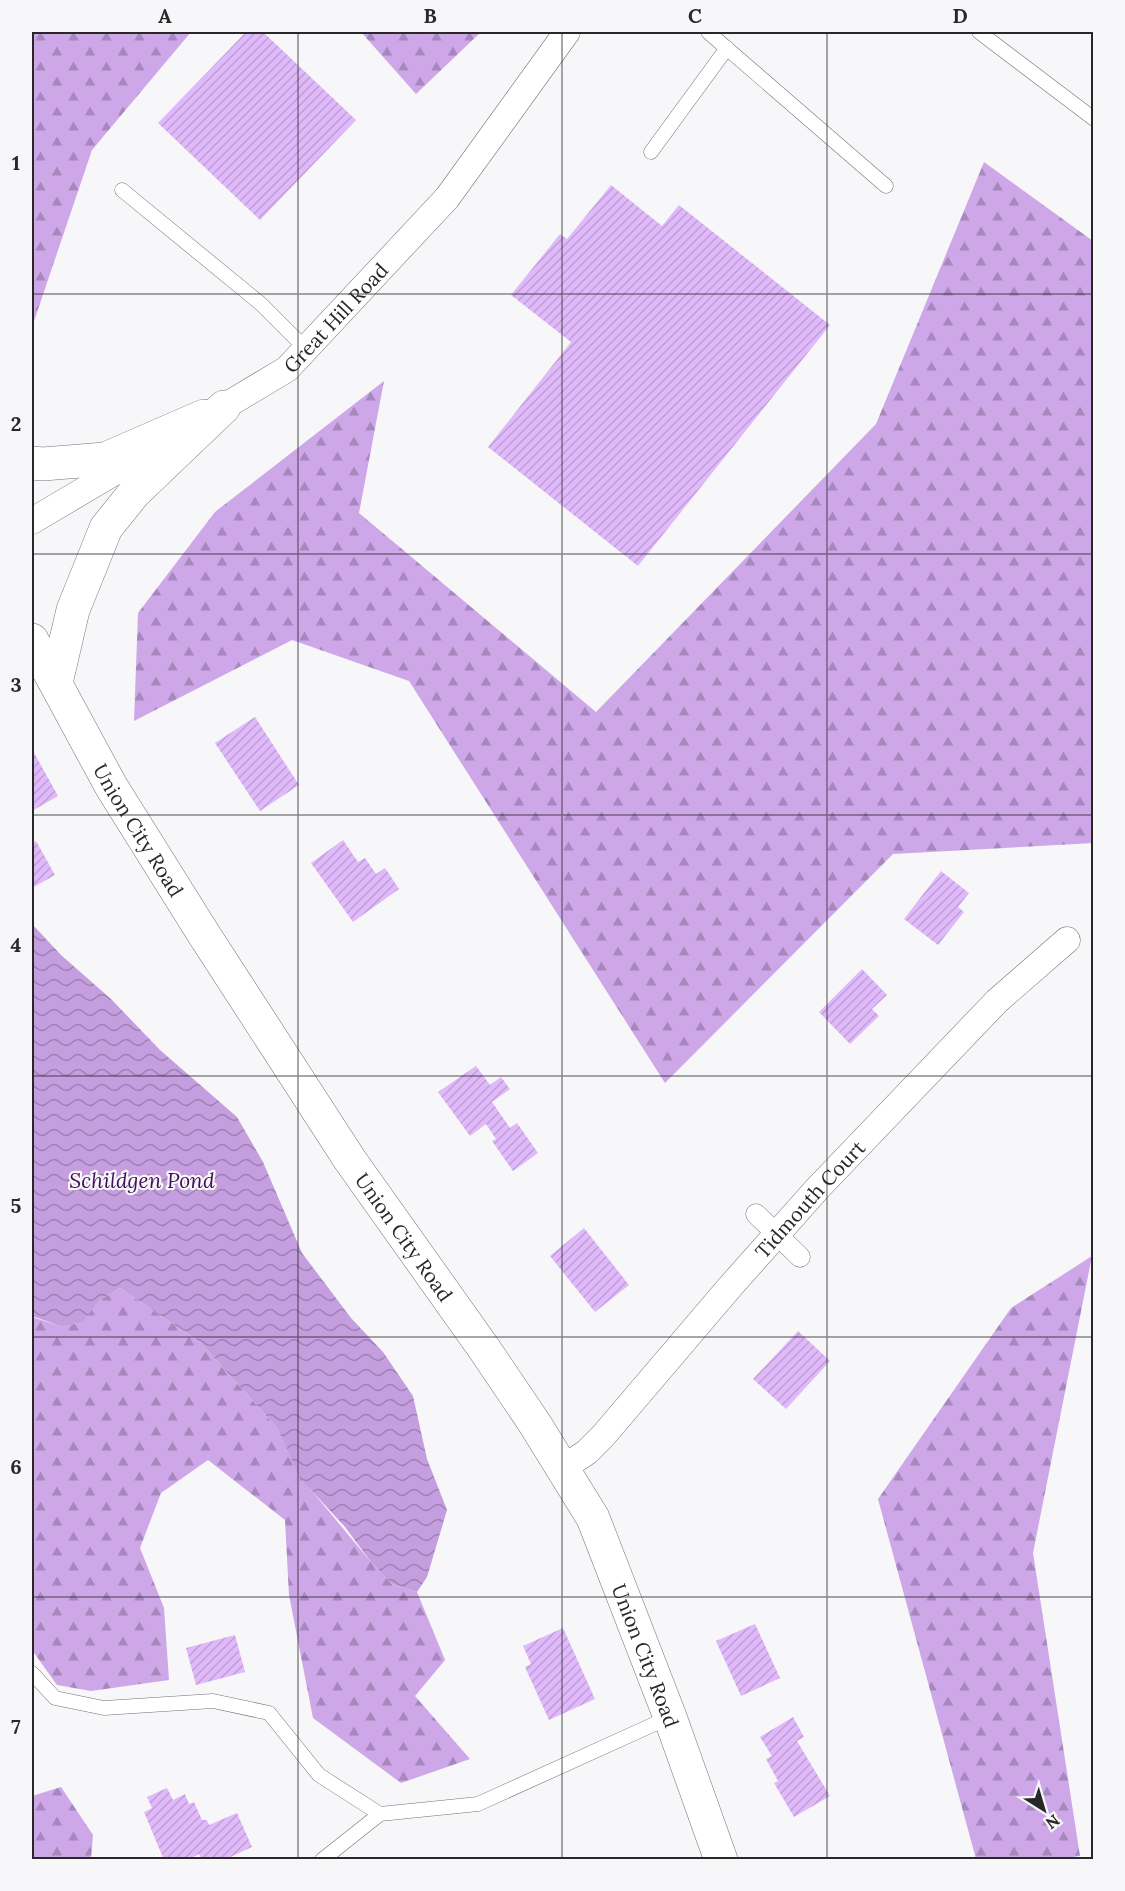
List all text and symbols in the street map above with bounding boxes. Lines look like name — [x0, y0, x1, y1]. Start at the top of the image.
text: A — [158, 3, 172, 28]
text: B — [423, 3, 437, 28]
text: C — [688, 3, 702, 28]
text: D — [952, 3, 968, 28]
text: 1 — [12, 150, 20, 175]
street label: Great Hill Road — [278, 257, 393, 378]
text: 2 — [11, 411, 21, 436]
text: 3 — [10, 672, 22, 697]
street label: Union City Road — [89, 759, 189, 901]
text: 4 — [11, 932, 22, 957]
street label: Tidmouth Court — [749, 1134, 870, 1263]
water label: Schildgen Pond — [69, 1167, 215, 1194]
street label: Union City Road — [350, 1168, 459, 1306]
text: 5 — [11, 1193, 22, 1218]
text: 6 — [10, 1454, 22, 1479]
street label: Union City Road — [607, 1580, 685, 1731]
text: 7 — [11, 1714, 21, 1739]
north arrow — [1014, 1780, 1074, 1840]
text: N — [1042, 1810, 1064, 1834]

